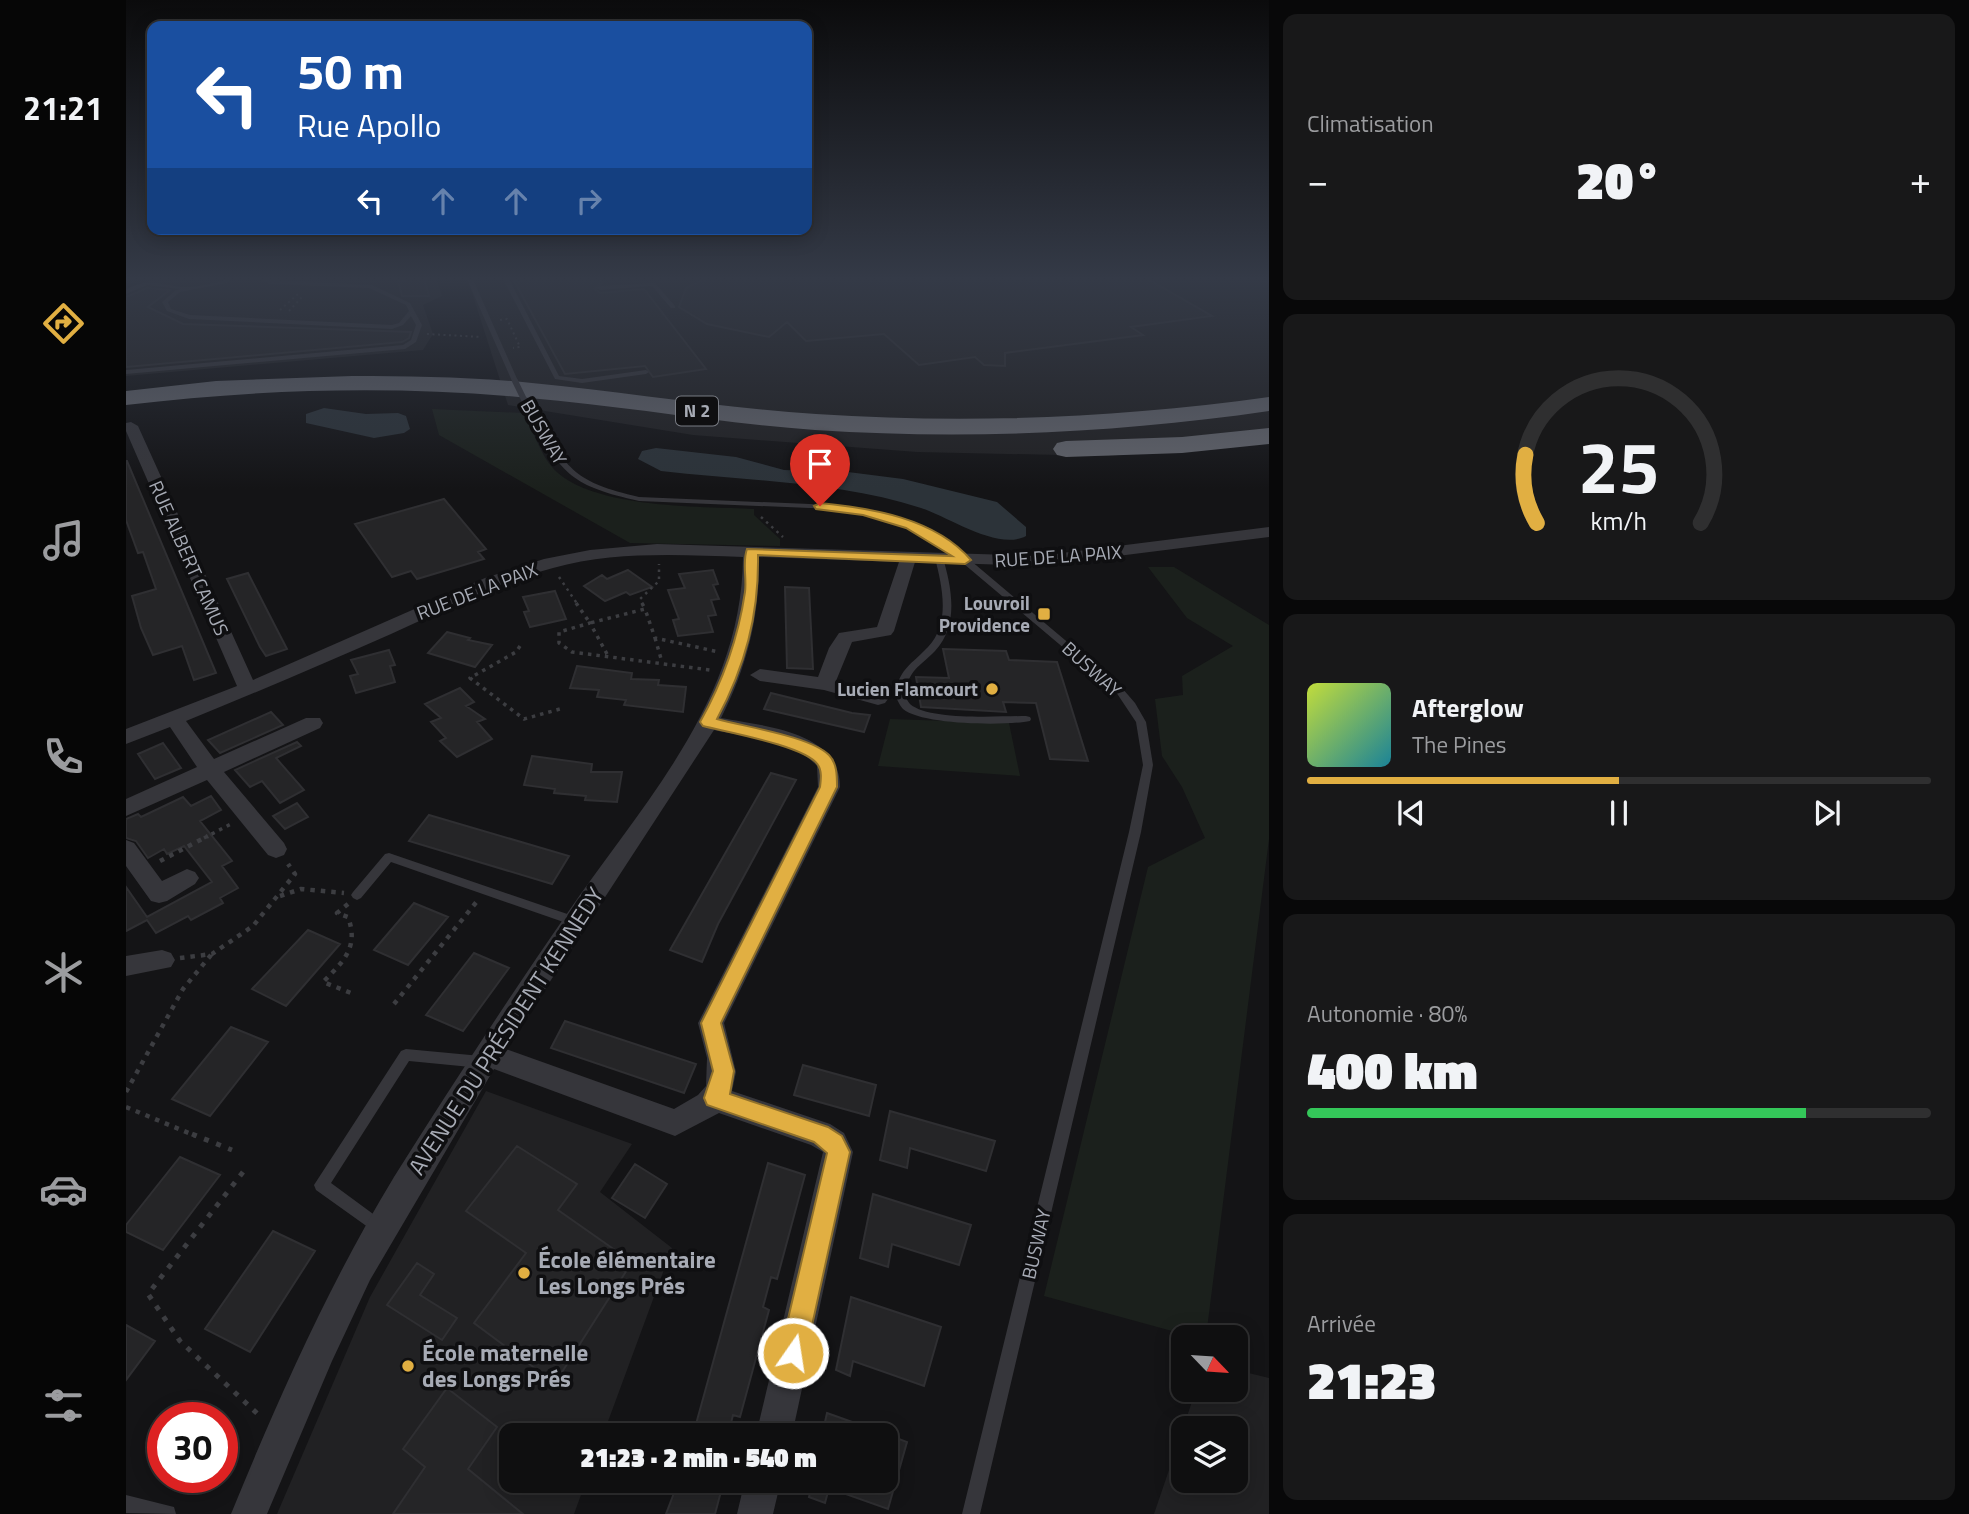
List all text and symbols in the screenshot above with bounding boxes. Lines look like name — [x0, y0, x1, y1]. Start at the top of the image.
text: 50 m — [297, 33, 404, 108]
icon: left — [182, 49, 273, 140]
text: 21:21 — [23, 84, 103, 132]
text: Rue Apollo — [297, 101, 441, 149]
text: Climatisation — [1307, 106, 1434, 141]
text: 20° — [1576, 140, 1662, 219]
text: − — [1307, 151, 1328, 209]
text: + — [1910, 151, 1931, 209]
icon: left — [351, 182, 389, 220]
icon: ahead — [424, 182, 462, 220]
icon: ahead — [497, 182, 535, 220]
icon: right — [570, 182, 608, 220]
icon: directions — [39, 299, 88, 348]
street label: BUSWAY — [514, 394, 575, 471]
road number: N 2 — [676, 396, 718, 426]
text: 25 — [1578, 411, 1660, 521]
pin — [790, 434, 850, 506]
icon: arrive — [801, 445, 839, 483]
street label: RUE ALBERT CAMUS — [142, 476, 237, 640]
text: km/h — [1591, 502, 1647, 540]
icon: music — [39, 516, 88, 565]
street label: RUE DE LA PAIX — [993, 537, 1123, 574]
street label: RUE DE LA PAIX — [412, 554, 542, 627]
place label: Louvroil Providence — [939, 588, 1030, 639]
marker: Louvroil Providence — [1036, 606, 1052, 622]
street label: BUSWAY — [1056, 634, 1129, 704]
place label: Lucien Flamcourt — [837, 674, 978, 703]
marker: Lucien Flamcourt — [984, 681, 1000, 697]
text: Afterglow — [1412, 688, 1524, 727]
text: The Pines — [1412, 727, 1506, 762]
icon: phone — [39, 732, 88, 781]
icon: previous — [1392, 794, 1430, 832]
icon: pause — [1600, 794, 1638, 832]
icon: next — [1808, 794, 1846, 832]
street label: AVENUE DU PRÉSIDENT KENNEDY — [399, 879, 612, 1182]
icon: climate — [39, 948, 88, 997]
text: Autonomie · 80% — [1307, 996, 1467, 1031]
text: 400 km — [1307, 1030, 1478, 1109]
icon: car — [39, 1165, 88, 1214]
street label: BUSWAY — [1013, 1205, 1058, 1282]
place label: École élémentaire Les Longs Prés — [538, 1242, 716, 1303]
marker: École élémentaire Les Longs Prés — [516, 1265, 532, 1281]
text: Arrivée — [1307, 1306, 1376, 1341]
position arrow — [756, 1316, 830, 1390]
north arrow — [1171, 1325, 1248, 1402]
map controls — [1171, 1325, 1248, 1493]
place label: École maternelle des Longs Prés — [422, 1335, 588, 1396]
text: 21:23 — [1307, 1340, 1436, 1419]
marker: École maternelle des Longs Prés — [400, 1358, 416, 1374]
icon: filters — [39, 1381, 88, 1430]
speed limit sign: 30 — [147, 1402, 238, 1493]
button: layers — [1171, 1416, 1248, 1493]
text: 21:23 · 2 min · 540 m — [580, 1438, 817, 1477]

